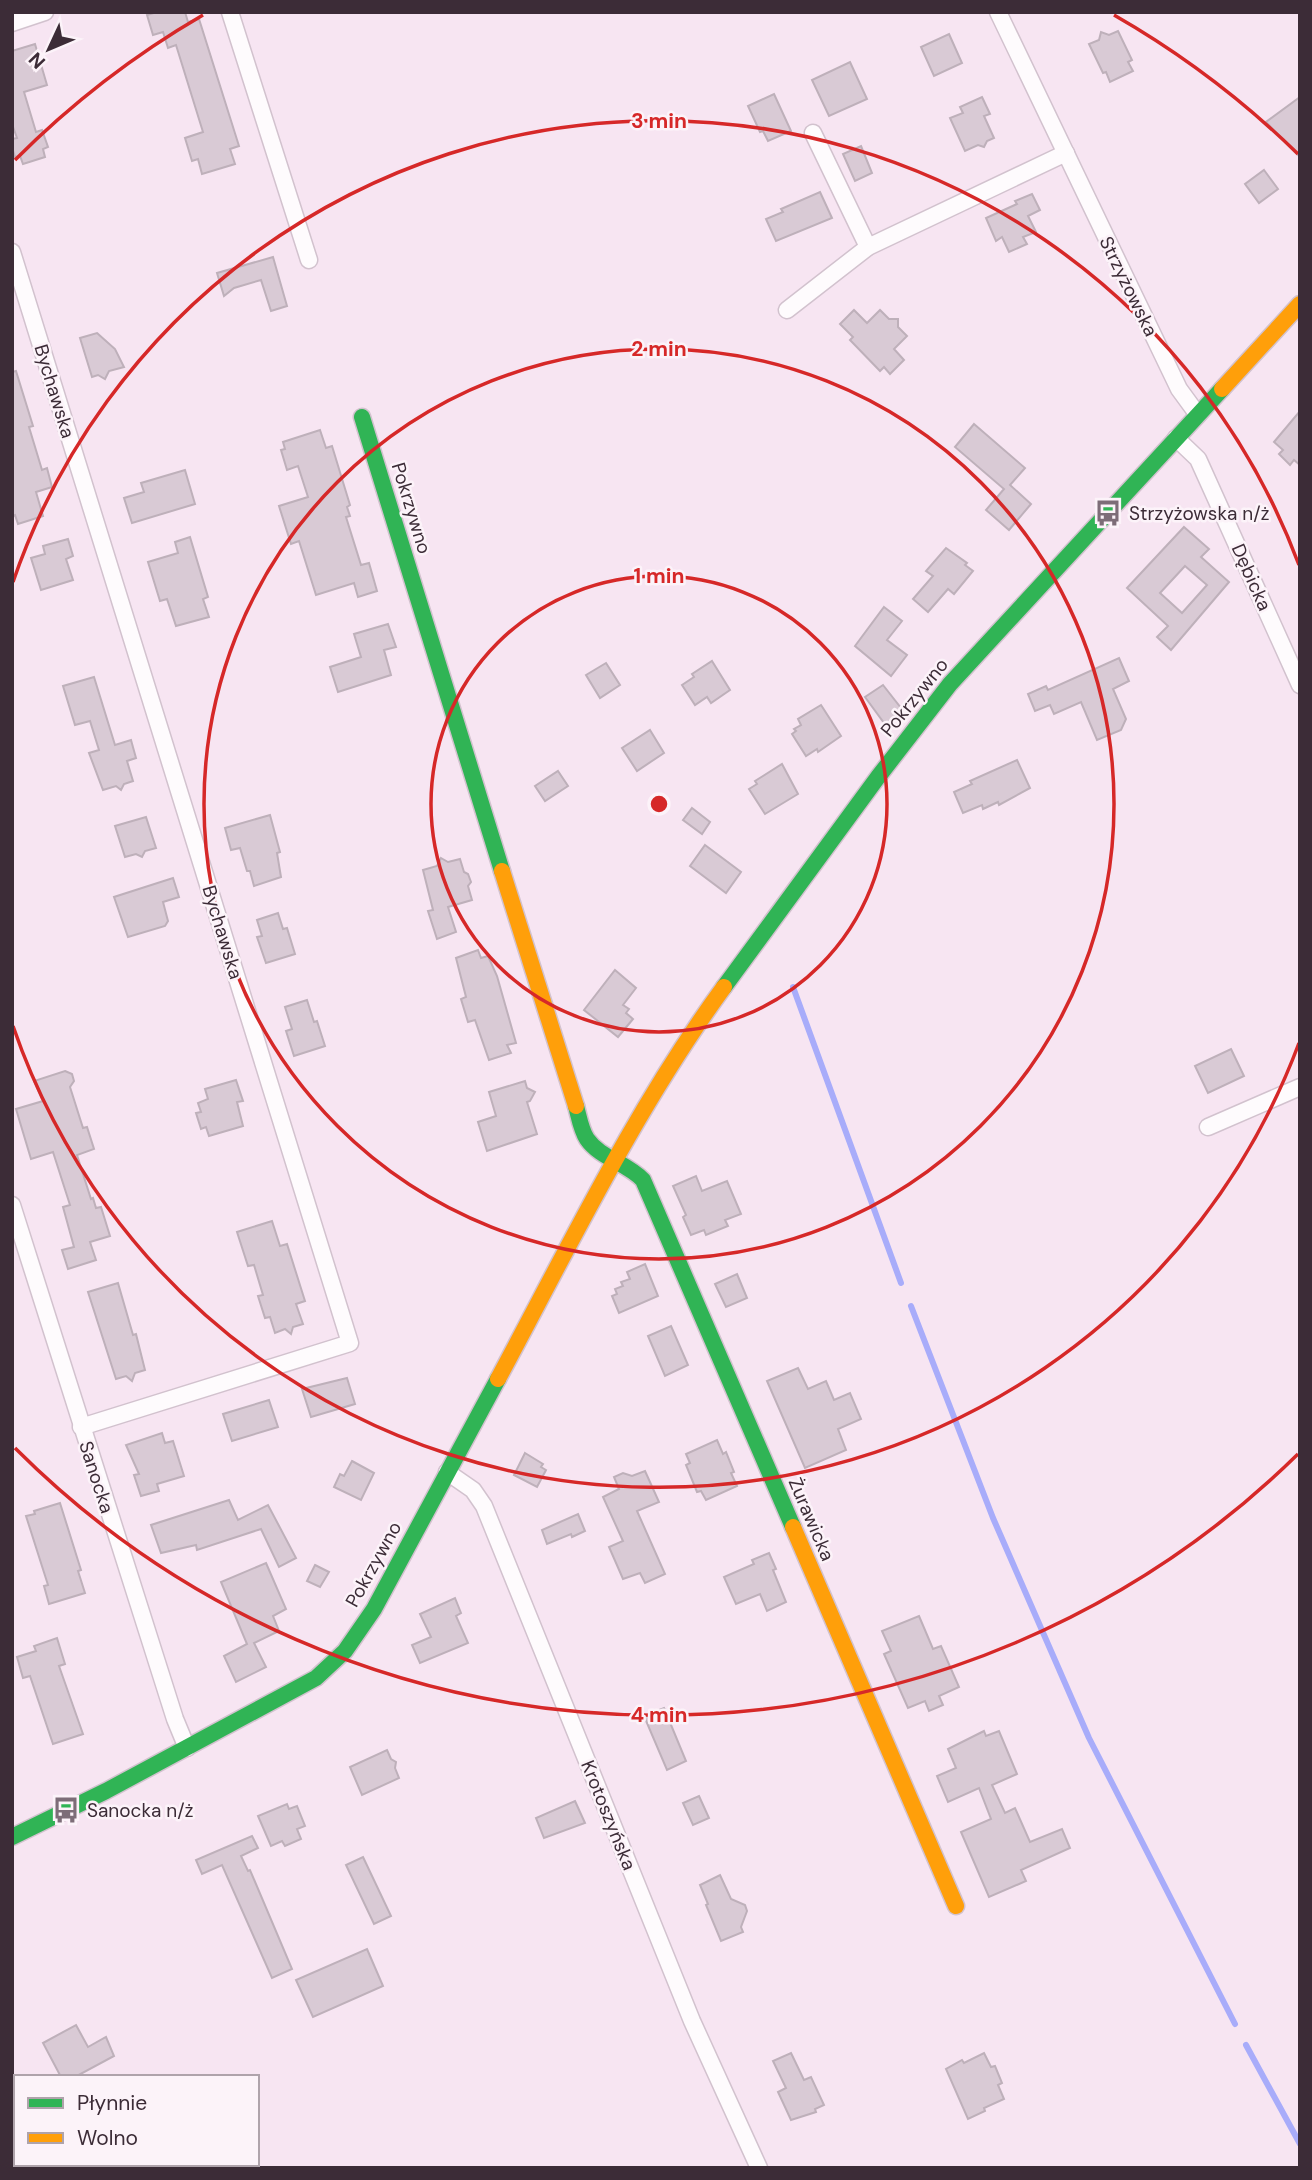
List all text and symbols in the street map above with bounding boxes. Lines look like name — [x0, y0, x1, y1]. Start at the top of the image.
north arrow — [14, 14, 84, 84]
text: N — [23, 47, 51, 74]
text: 3 min — [631, 107, 687, 135]
street label: Strzyżowska — [1094, 232, 1164, 340]
text: 2 min — [631, 335, 687, 363]
street label: Bychawska — [28, 341, 81, 441]
street label: Pokrzywno — [386, 459, 437, 557]
bus stop icon: Strzyżowska n/ż — [1093, 498, 1123, 528]
place label: Strzyżowska n/ż — [1129, 501, 1269, 526]
street label: Dębicka — [1226, 540, 1277, 615]
text: 1 min — [633, 562, 685, 590]
street label: Pokrzywno — [875, 653, 954, 742]
centre of rings — [647, 792, 671, 816]
street label: Bychawska — [196, 882, 249, 982]
street label: Sanocka — [73, 1438, 120, 1516]
street label: Żurawicka — [783, 1474, 840, 1565]
street label: Pokrzywno — [340, 1517, 407, 1612]
text: 4 min — [630, 1701, 688, 1729]
street label: Krotoszyńska — [575, 1757, 642, 1874]
bus stop icon: Sanocka n/ż — [51, 1795, 81, 1825]
place label: Sanocka n/ż — [87, 1798, 193, 1823]
legend — [14, 2075, 259, 2166]
text: Płynnie — [77, 2089, 147, 2117]
text: Wolno — [77, 2124, 138, 2152]

